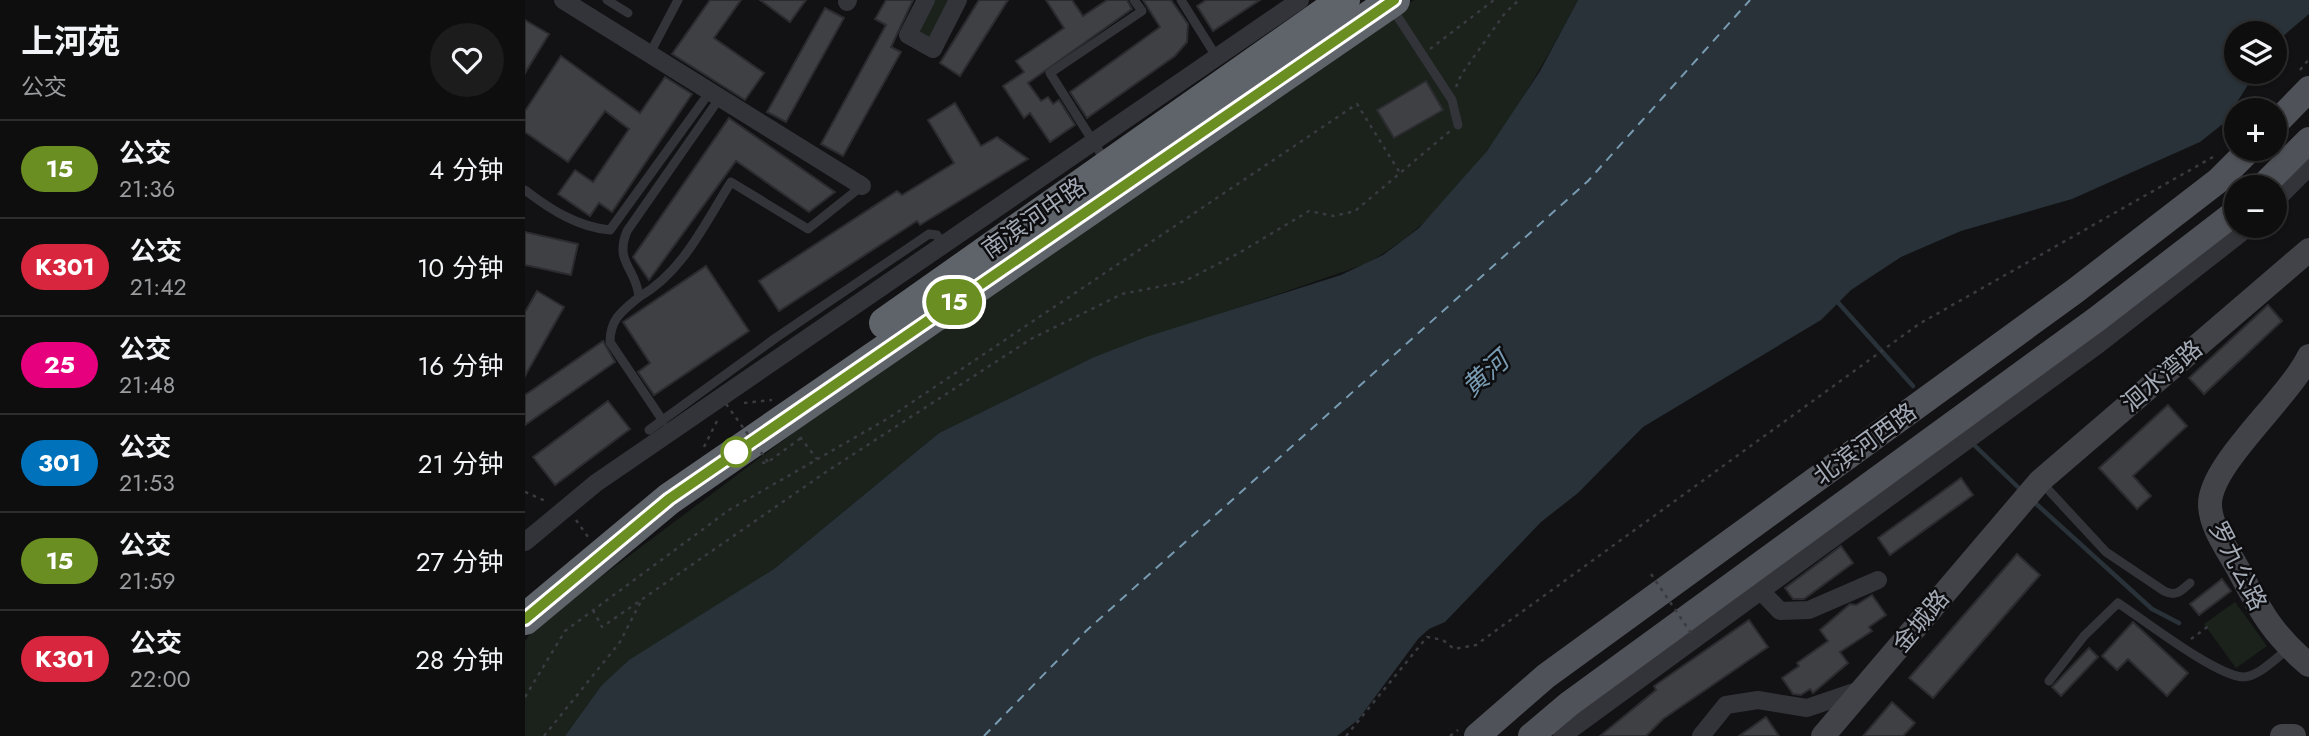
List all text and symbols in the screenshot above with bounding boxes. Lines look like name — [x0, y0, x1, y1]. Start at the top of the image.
text: 上河苑 — [21, 18, 120, 65]
map controls — [2224, 21, 2287, 238]
button: layers — [2224, 21, 2287, 84]
button: heart — [430, 23, 504, 97]
text: 公交 — [21, 70, 67, 104]
button: + — [2224, 98, 2287, 161]
text: 公交 — [119, 134, 171, 172]
text: 15 — [46, 151, 73, 186]
text: 4 分钟 — [429, 151, 504, 189]
street label: 南滨河中路 — [975, 169, 1093, 266]
text: 21:36 — [119, 172, 175, 206]
button: − — [2224, 175, 2287, 238]
text: 公交 — [130, 232, 182, 270]
text: K301 — [35, 249, 95, 284]
text: 10 分钟 — [417, 249, 504, 287]
text: 21:42 — [130, 270, 187, 304]
line badge: 15 — [923, 279, 985, 325]
text: 15 — [940, 284, 968, 319]
text: 公交 — [119, 330, 171, 368]
street label: 洄水湾路 — [2114, 331, 2210, 420]
water label: 黄河 — [1453, 339, 1521, 406]
text: 25 — [44, 347, 75, 382]
text: 16 分钟 — [418, 347, 504, 385]
text: 21:48 — [119, 368, 175, 402]
street label: 北滨河西路 — [1806, 394, 1924, 493]
text: 公交 — [119, 428, 171, 466]
unlabelled marker — [721, 437, 751, 467]
text: 301 — [38, 445, 81, 480]
text: 21 分钟 — [418, 445, 504, 483]
text: 21:53 — [119, 466, 175, 500]
street label: 罗九公路 — [2201, 515, 2276, 616]
text: 公交 — [119, 526, 171, 564]
text: 15 — [46, 543, 73, 578]
text: 27 分钟 — [416, 543, 504, 581]
text: 21:59 — [119, 564, 176, 598]
street label: 金城路 — [1884, 582, 1957, 660]
text: 公交 — [130, 624, 182, 662]
text: K301 — [35, 641, 95, 676]
text: 28 分钟 — [415, 641, 504, 679]
text: 22:00 — [130, 662, 190, 696]

